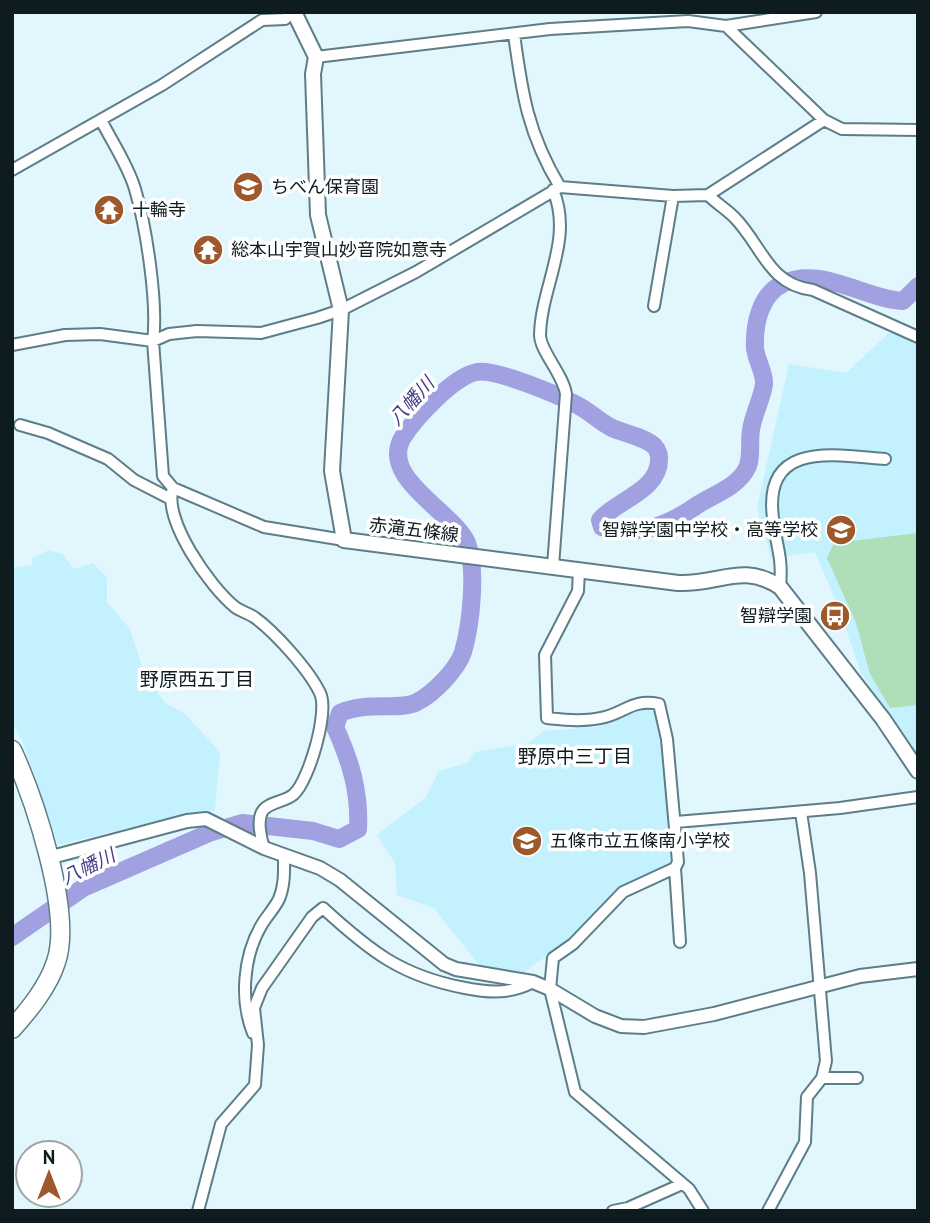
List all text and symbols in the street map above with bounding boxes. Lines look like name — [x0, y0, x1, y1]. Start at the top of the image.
school or university icon: ちべん保育園 — [231, 170, 265, 204]
place label: ちべん保育園 — [271, 175, 379, 198]
temple icon: 十輪寺 — [92, 193, 126, 227]
place label: 十輪寺 — [132, 198, 186, 221]
temple icon: 総本山宇賀山妙音院如意寺 — [191, 233, 225, 267]
place label: 総本山宇賀山妙音院如意寺 — [231, 238, 447, 261]
water label: 八幡川 — [383, 370, 440, 430]
street label: 赤滝五條線 — [368, 513, 460, 546]
school or university icon: 智辯学園中学校・高等学校 — [824, 513, 858, 547]
place label: 智辯学園中学校・高等学校 — [602, 518, 818, 541]
bus stop icon: 智辯学園 — [818, 599, 852, 633]
place label: 智辯学園 — [740, 604, 812, 627]
district label: 野原西五丁目 — [140, 667, 254, 691]
district label: 野原中三丁目 — [518, 744, 632, 768]
school or university icon: 五條市立五條南小学校 — [510, 824, 544, 858]
place label: 五條市立五條南小学校 — [550, 829, 730, 852]
water label: 八幡川 — [57, 842, 121, 889]
north arrow — [14, 1139, 84, 1209]
text: N — [43, 1145, 55, 1169]

